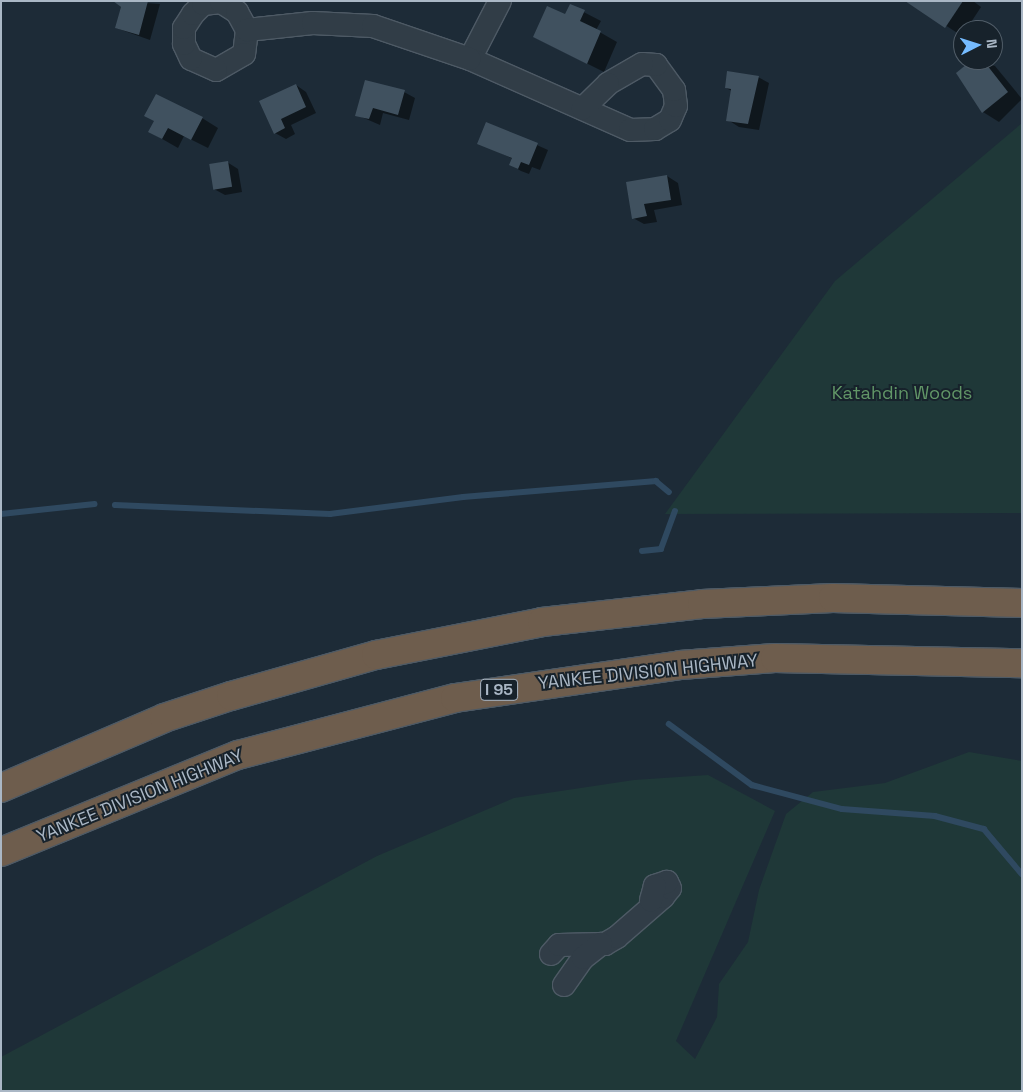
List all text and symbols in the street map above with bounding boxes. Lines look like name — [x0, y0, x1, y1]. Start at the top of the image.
north arrow — [953, 20, 1003, 70]
text: N — [983, 38, 1001, 49]
park label: Katahdin Woods — [832, 382, 972, 404]
street label: YANKEE DIVISION HIGHWAY — [537, 650, 759, 694]
road number: I 95 — [479, 676, 519, 704]
street label: YANKEE DIVISION HIGHWAY — [34, 745, 246, 847]

